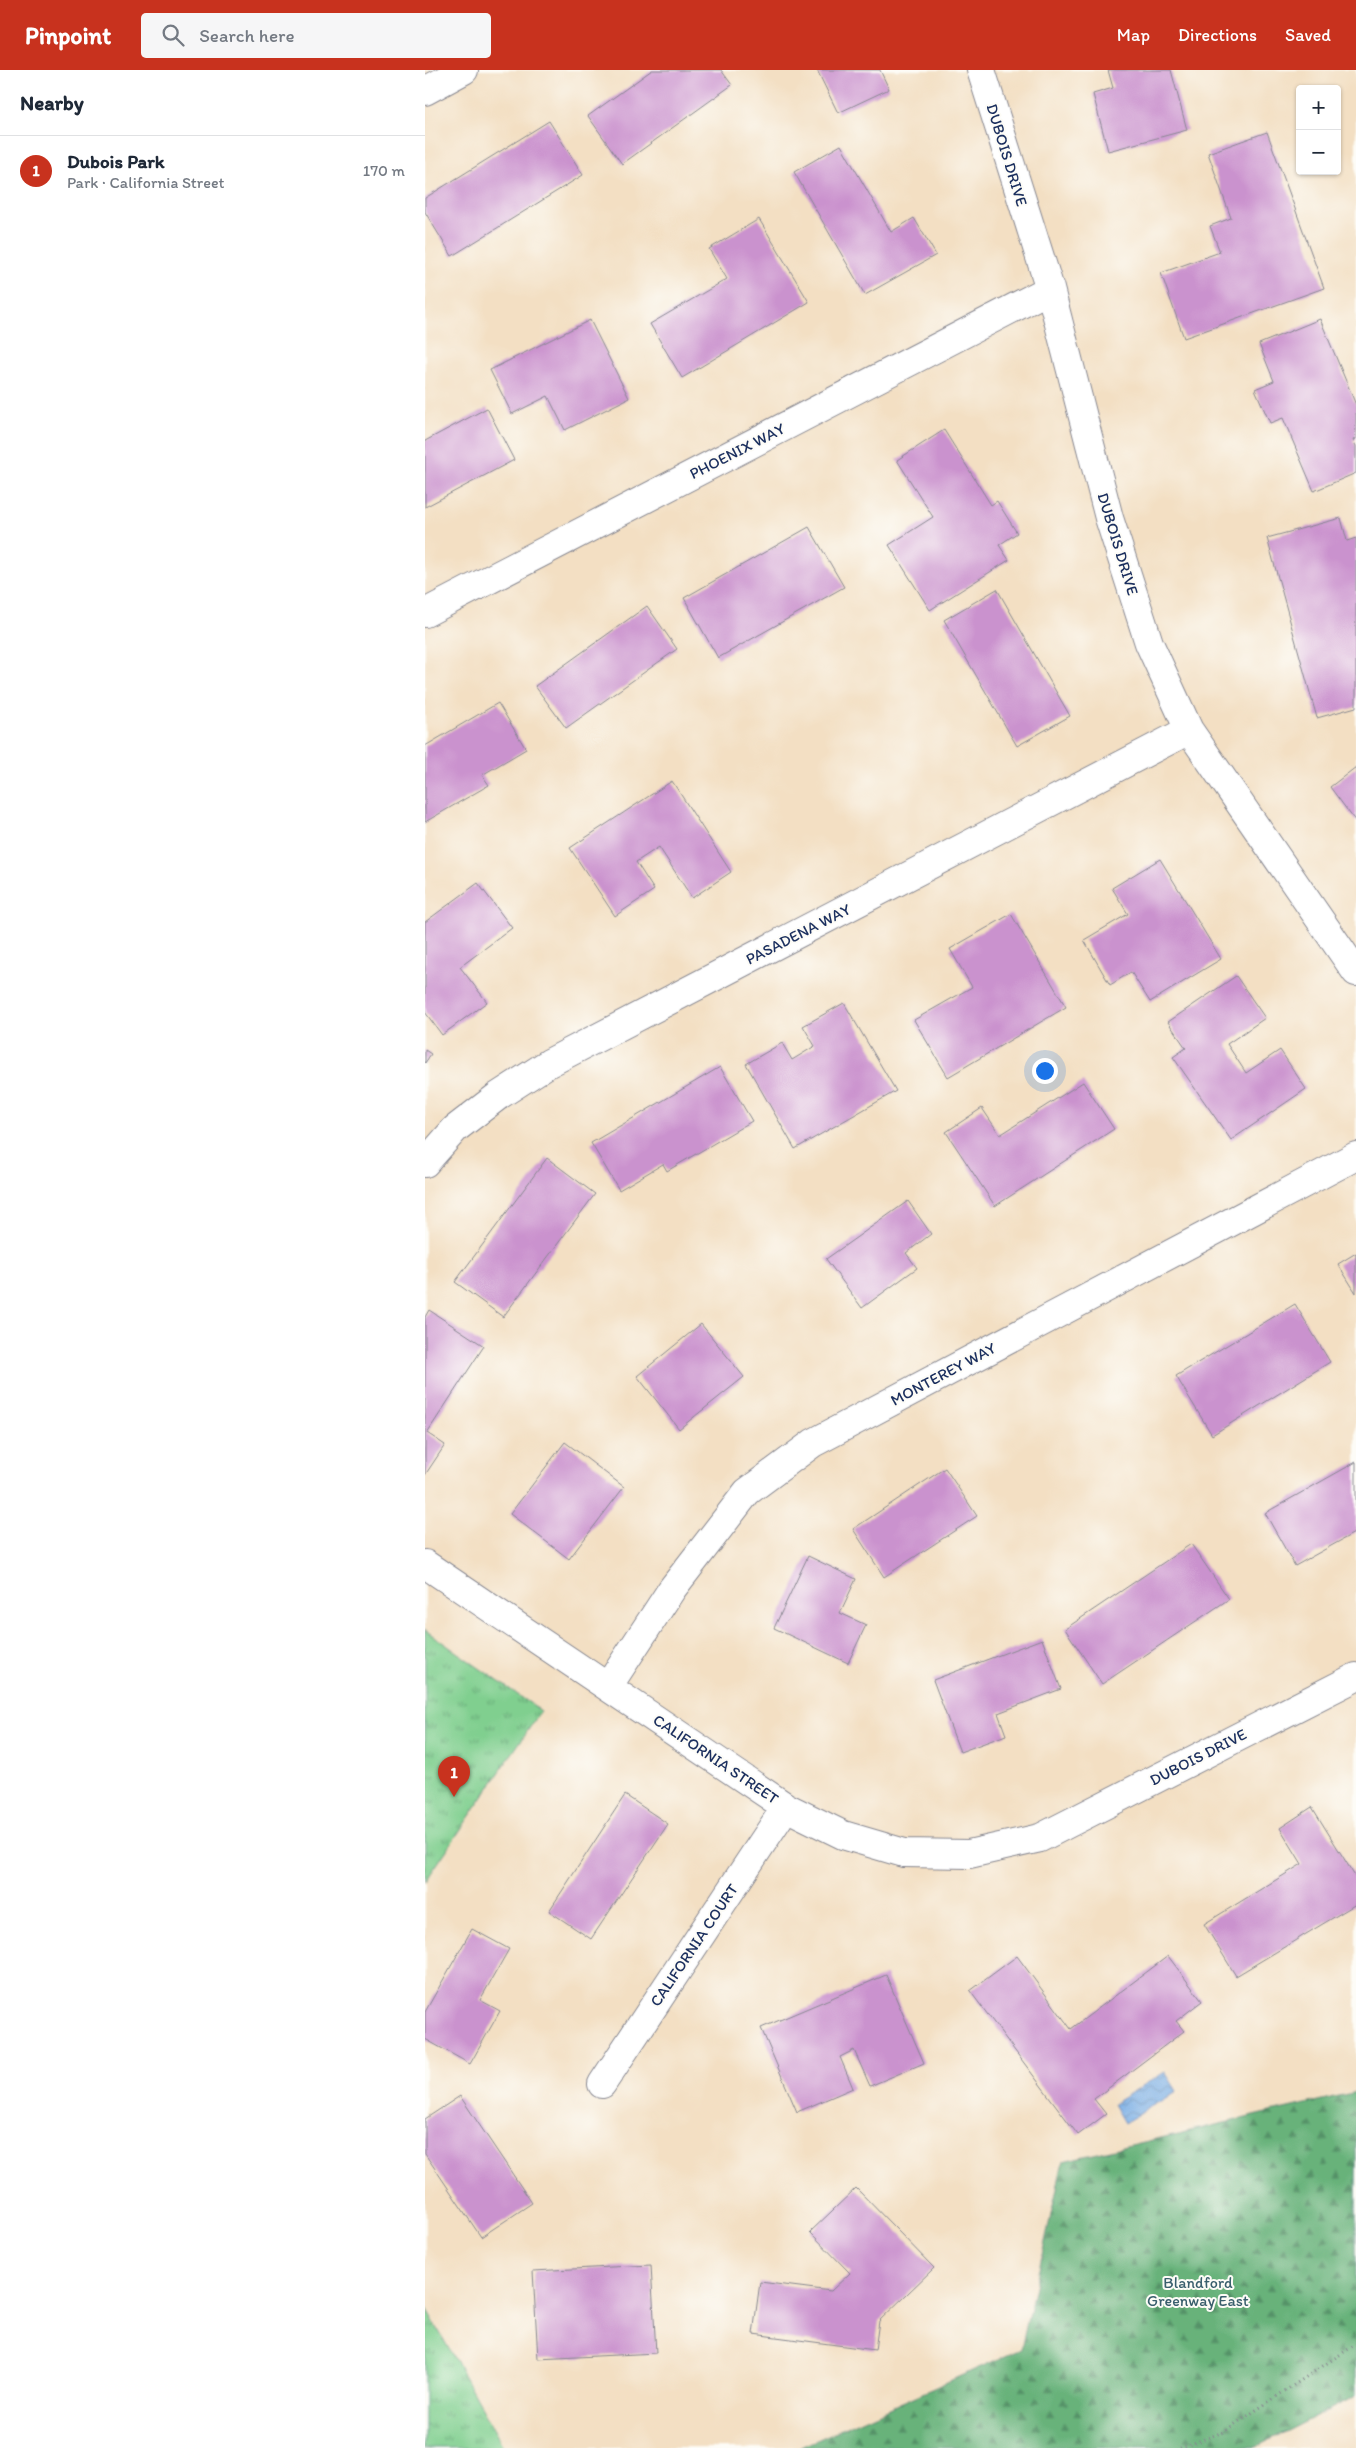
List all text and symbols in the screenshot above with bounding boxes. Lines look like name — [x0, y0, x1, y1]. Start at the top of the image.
search box — [141, 13, 491, 58]
text: Pinpoint — [25, 21, 111, 50]
icon: search — [159, 21, 187, 49]
text: Search here — [199, 24, 294, 47]
text: Map — [1117, 24, 1150, 46]
text: Directions — [1178, 24, 1257, 46]
text: Saved — [1285, 24, 1331, 46]
map controls — [1296, 85, 1341, 175]
button: + — [1296, 85, 1341, 130]
text: Nearby — [20, 90, 84, 115]
street label: DUBOIS DRIVE — [982, 101, 1032, 209]
button: − — [1296, 130, 1341, 175]
text: Dubois Park — [67, 150, 165, 173]
text: 1 — [32, 161, 40, 180]
text: 170 m — [363, 161, 405, 180]
text: Park · California Street — [67, 173, 225, 192]
street label: PHOENIX WAY — [686, 419, 788, 483]
street label: DUBOIS DRIVE — [1093, 490, 1143, 598]
street label: PASADENA WAY — [742, 899, 854, 969]
your location — [1032, 1058, 1058, 1084]
street label: MONTEREY WAY — [887, 1338, 999, 1410]
street label: CALIFORNIA STREET — [650, 1710, 782, 1808]
street label: DUBOIS DRIVE — [1146, 1724, 1250, 1790]
pin: 1 — [438, 1756, 470, 1797]
street label: CALIFORNIA COURT — [646, 1880, 742, 2010]
park label: Blandford Greenway East — [1147, 2273, 1249, 2310]

